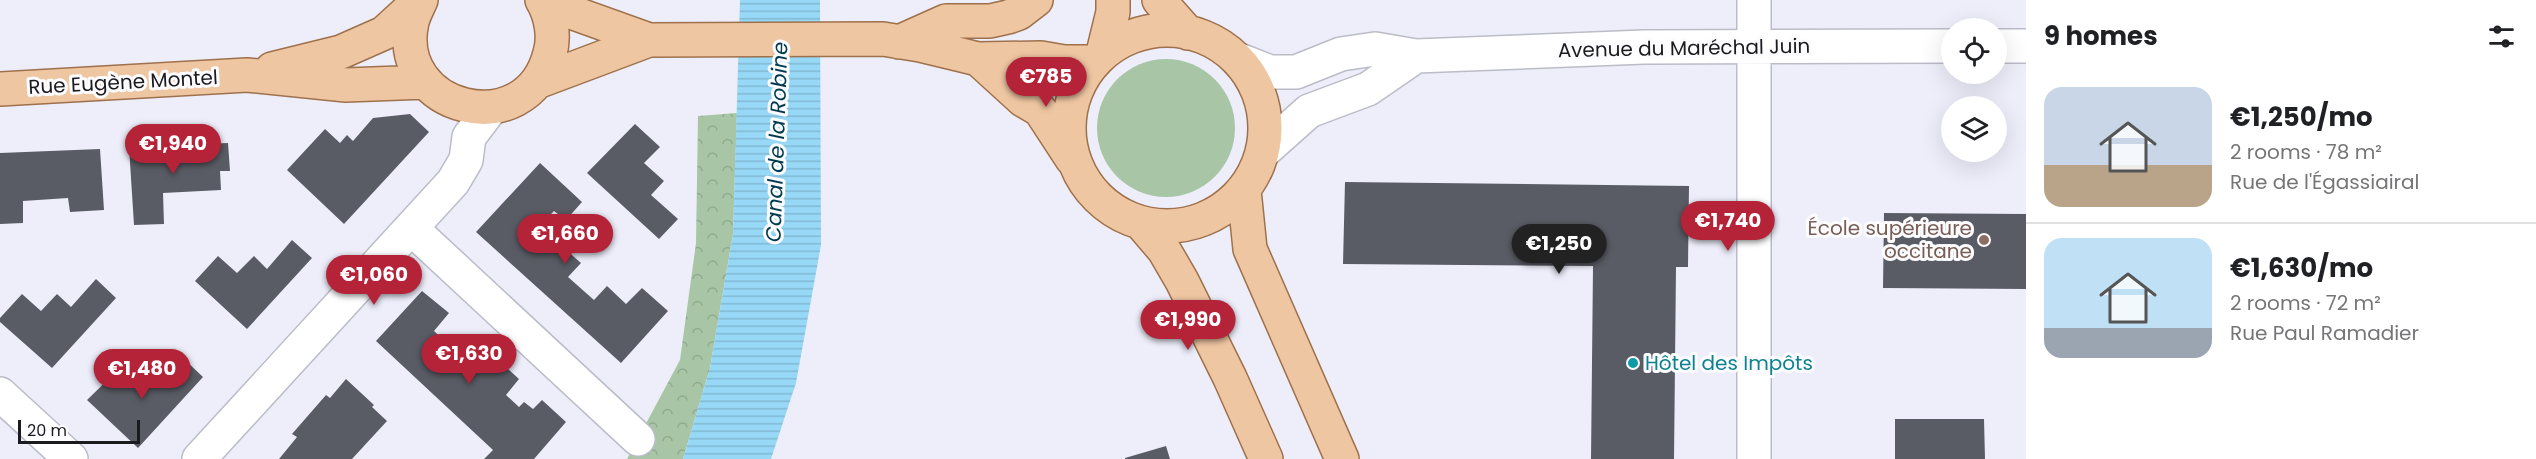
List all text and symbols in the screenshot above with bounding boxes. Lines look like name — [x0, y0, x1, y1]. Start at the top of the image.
map controls — [1941, 18, 2007, 162]
button: locate — [1941, 18, 2007, 84]
text: 9 homes — [2044, 18, 2158, 54]
icon: filters — [2485, 20, 2518, 53]
street label: Avenue du Maréchal Juin — [1558, 32, 1810, 64]
water label: Canal de la Robine — [759, 41, 794, 243]
pin: €785 — [1010, 57, 1082, 108]
text: €785 — [1020, 62, 1072, 90]
street label: Rue Eugène Montel — [28, 63, 218, 101]
button: layers — [1941, 96, 2007, 162]
text: €1,250/mo — [2230, 99, 2373, 135]
icon: home — [2092, 111, 2164, 183]
pin: €1,940 — [124, 124, 222, 175]
text: €1,940 — [139, 129, 207, 157]
text: 2 rooms · 78 m² — [2230, 138, 2382, 166]
text: Rue de l'Égassiairal — [2230, 168, 2420, 196]
pin: €1,740 — [1679, 201, 1777, 252]
text: €1,740 — [1695, 206, 1761, 234]
pin: €1,660 — [516, 214, 614, 265]
place label: École supérieure occitane — [1808, 214, 1972, 265]
text: €1,660 — [531, 219, 599, 247]
pin: €1,250 — [1510, 224, 1608, 275]
text: €1,250 — [1526, 229, 1592, 257]
marker: École supérieure occitane — [1977, 233, 1991, 247]
text: €1,630/mo — [2230, 250, 2373, 286]
pin: €1,060 — [325, 255, 423, 306]
text: €1,060 — [340, 260, 408, 288]
icon: home — [2092, 262, 2164, 334]
text: 2 rooms · 72 m² — [2230, 289, 2381, 317]
pin: €1,990 — [1139, 300, 1237, 351]
text: €1,990 — [1155, 305, 1221, 333]
text: Rue Paul Ramadier — [2230, 319, 2419, 347]
pin: €1,630 — [420, 334, 518, 385]
text: €1,630 — [435, 339, 503, 367]
pin: €1,480 — [93, 349, 191, 400]
place label: Hôtel des Impôts — [1645, 349, 1813, 377]
text: €1,480 — [108, 354, 176, 382]
marker: Hôtel des Impôts — [1626, 356, 1640, 370]
scale bar — [18, 417, 140, 444]
text: 20 m — [27, 419, 67, 442]

